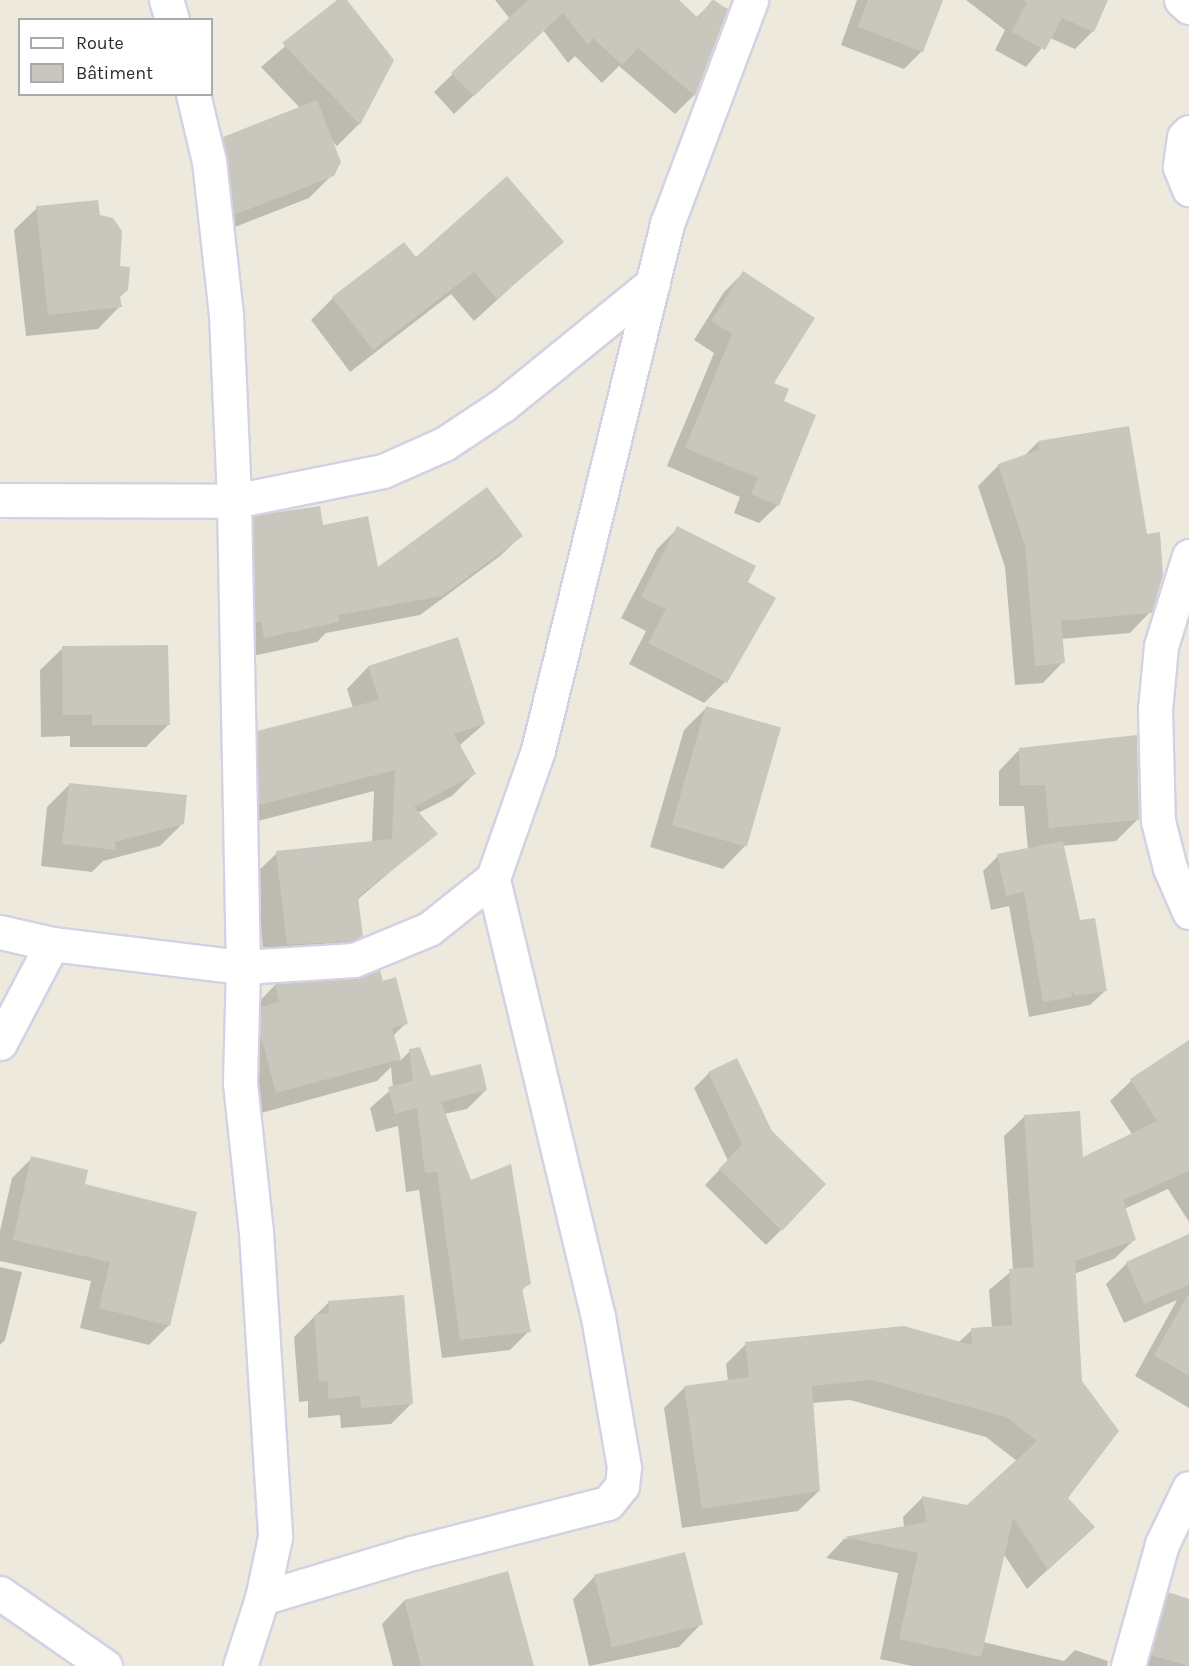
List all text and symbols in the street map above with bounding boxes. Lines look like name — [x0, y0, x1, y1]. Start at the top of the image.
legend — [18, 18, 213, 96]
text: Route — [76, 32, 124, 54]
text: Bâtiment — [76, 62, 153, 84]

